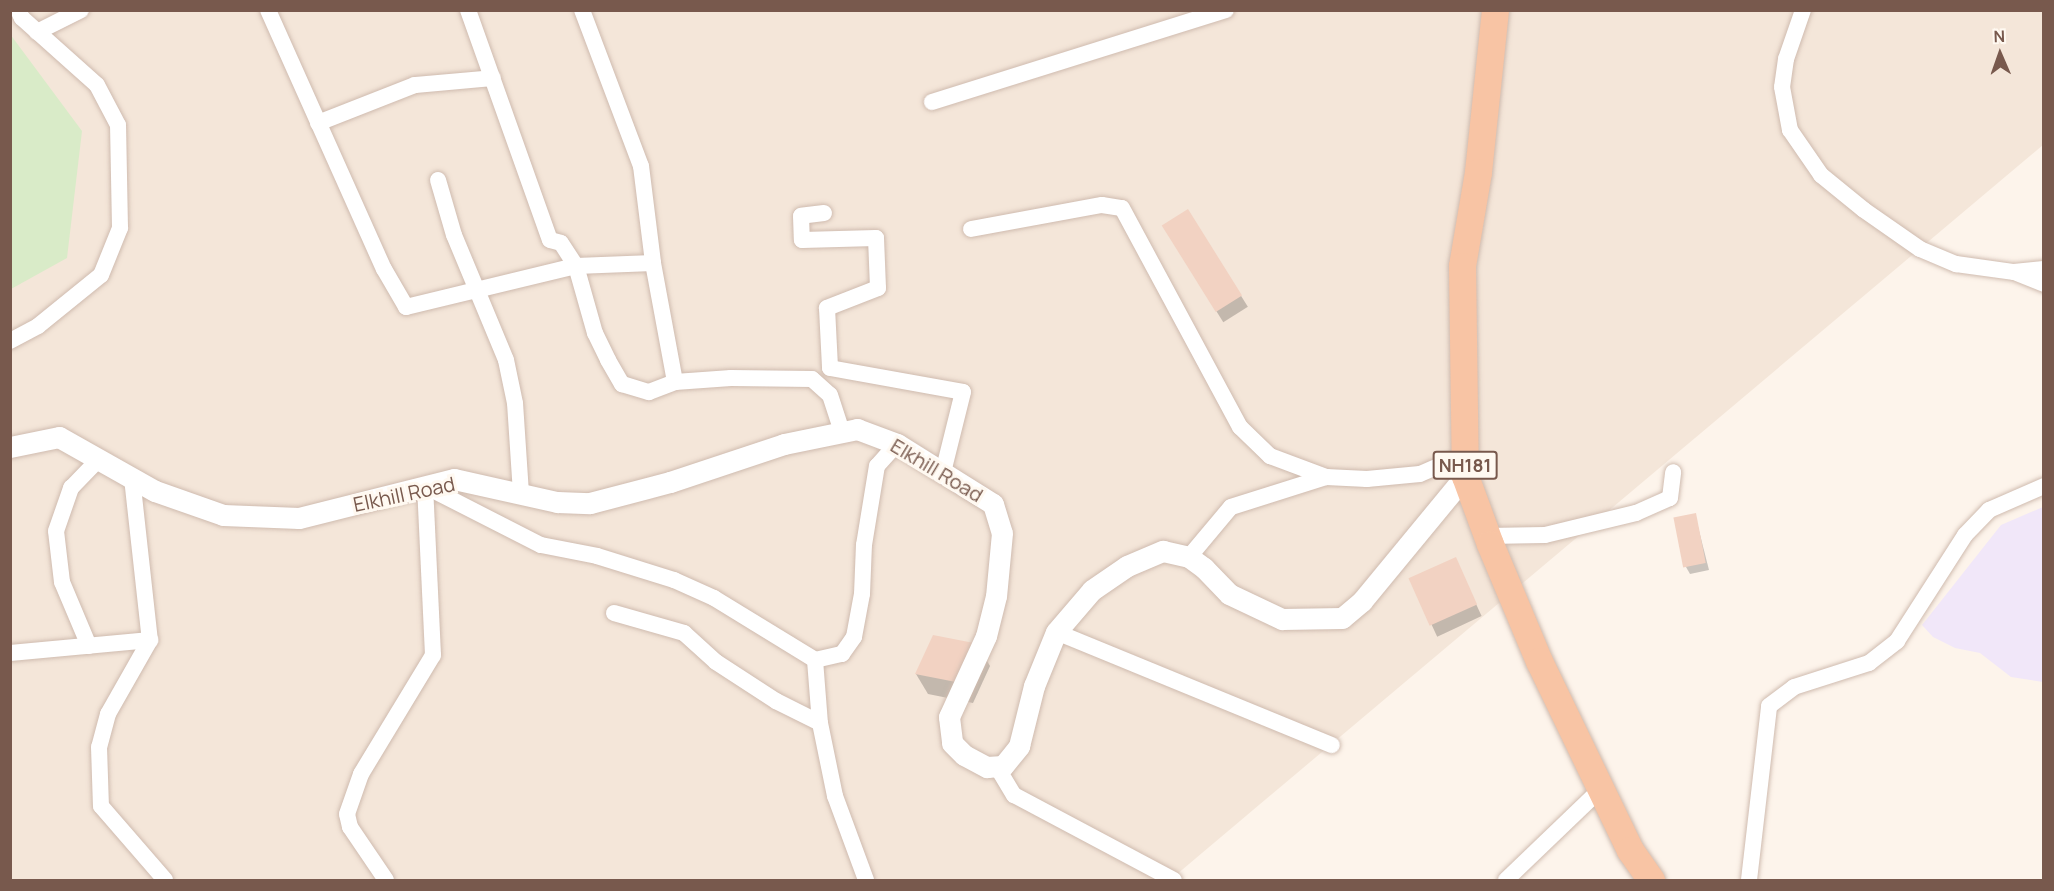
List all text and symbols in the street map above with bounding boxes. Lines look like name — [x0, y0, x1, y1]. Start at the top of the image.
north arrow — [1970, 24, 2030, 84]
text: N — [1993, 25, 2006, 47]
street label: Elkhill Road — [887, 433, 987, 507]
road number: NH181 — [1432, 450, 1498, 480]
street label: Elkhill Road — [351, 472, 457, 516]

